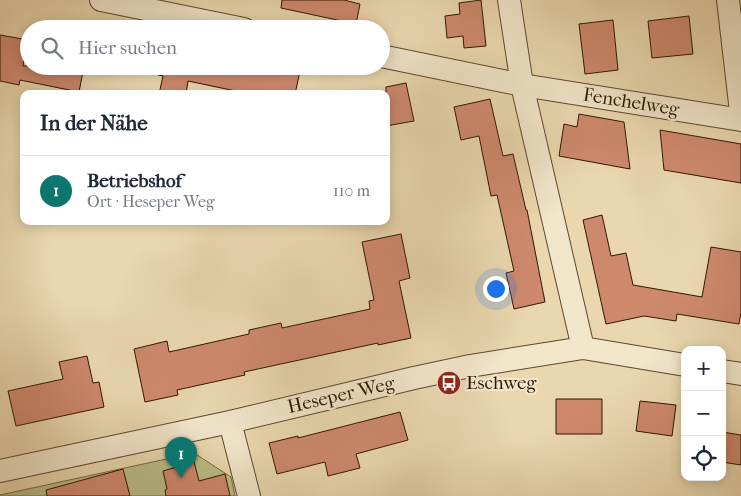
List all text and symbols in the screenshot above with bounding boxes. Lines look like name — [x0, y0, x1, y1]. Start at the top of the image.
search box — [20, 20, 390, 75]
icon: search — [38, 34, 66, 62]
text: Hier suchen — [78, 37, 177, 59]
street label: Fenchelweg — [581, 84, 681, 121]
text: In der Nähe — [40, 111, 148, 135]
text: Betriebshof — [87, 170, 182, 192]
text: 1 — [53, 181, 59, 200]
text: 110 m — [333, 181, 370, 200]
text: Ort · Heseper Weg — [87, 192, 215, 211]
your location — [483, 276, 509, 302]
map controls — [681, 346, 726, 481]
button: + — [681, 346, 726, 391]
bus stop icon: Eschweg — [436, 370, 462, 396]
street label: Heseper Weg — [285, 372, 398, 418]
place label: Eschweg — [466, 372, 537, 394]
button: − — [681, 391, 726, 436]
button: locate — [681, 436, 726, 481]
pin: 1 — [165, 437, 197, 478]

